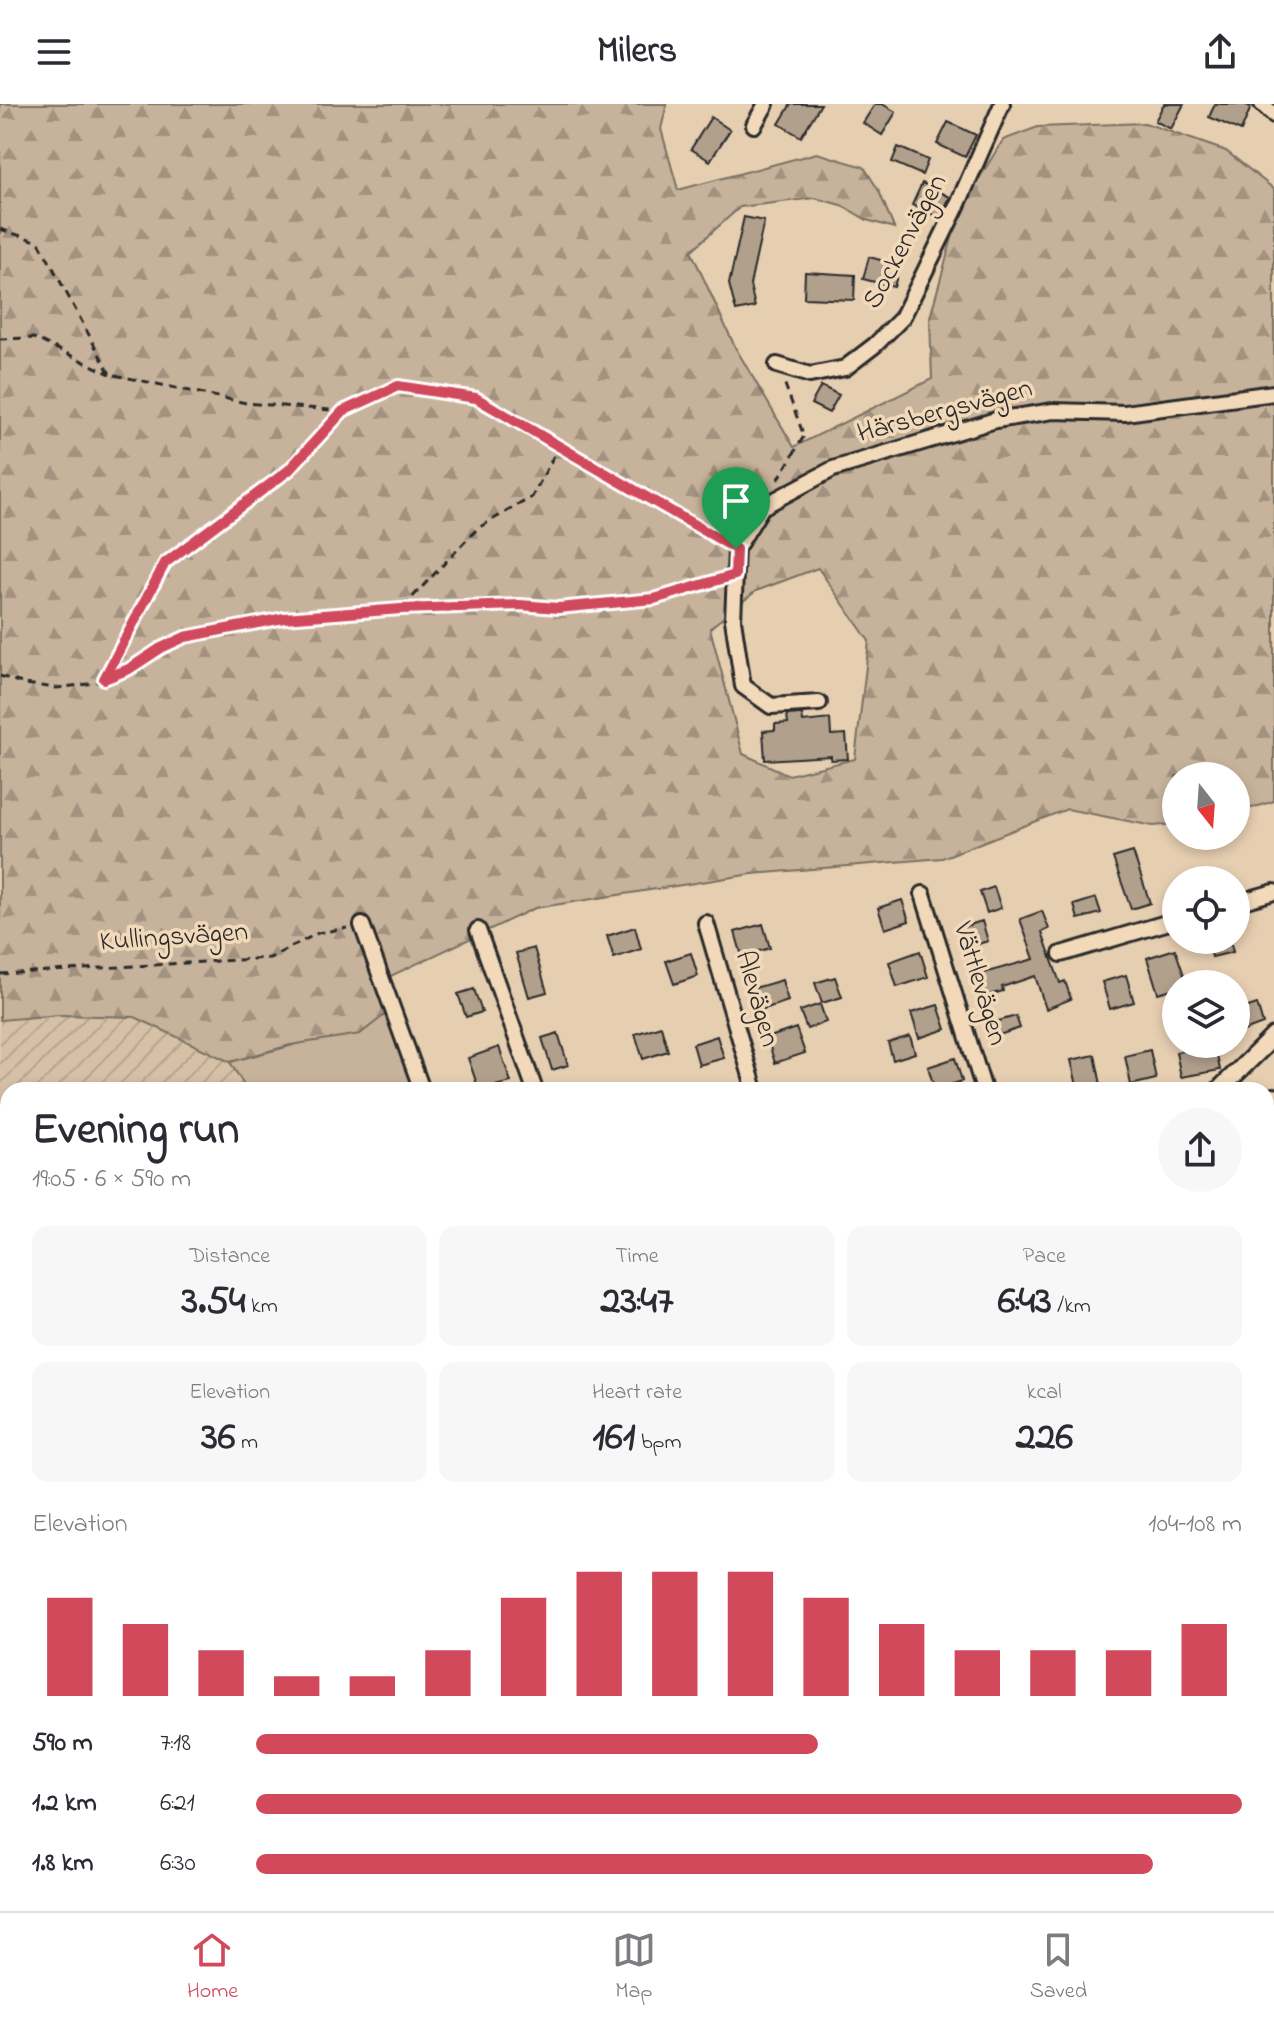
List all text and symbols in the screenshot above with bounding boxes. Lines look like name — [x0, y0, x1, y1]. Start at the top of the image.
text: Milers — [597, 26, 677, 79]
icon: menu — [32, 30, 76, 74]
icon: share — [1198, 30, 1242, 74]
street label: Sockenvägen — [853, 167, 959, 317]
street label: Härsbergsvägen — [853, 369, 1037, 455]
pin — [702, 467, 770, 549]
icon: arrive — [714, 479, 758, 523]
north arrow — [1162, 762, 1250, 850]
map controls — [1162, 762, 1250, 1058]
button: locate — [1162, 866, 1250, 954]
street label: Kullingsvägen — [98, 912, 250, 964]
street label: Vättlevägen — [940, 916, 1017, 1051]
street label: Alevägen — [723, 946, 789, 1052]
button: layers — [1162, 970, 1250, 1058]
text: Evening run — [32, 1099, 239, 1163]
button: share — [1158, 1108, 1242, 1192]
text: 19:05 · 6 × 590 m — [32, 1161, 191, 1199]
text: Distance — [189, 1241, 270, 1273]
text: Time — [615, 1241, 659, 1273]
text: Pace — [1023, 1241, 1066, 1273]
text: 3.54 — [182, 1273, 246, 1332]
text: 23:47 — [601, 1273, 673, 1332]
text: 6:43 — [998, 1273, 1052, 1332]
text: km — [246, 1291, 278, 1323]
text: /km — [1052, 1291, 1091, 1323]
text: Elevation — [189, 1377, 270, 1409]
text: Heart rate — [592, 1377, 682, 1409]
text: kcal — [1027, 1377, 1062, 1409]
text: 36 — [201, 1409, 235, 1468]
text: 161 — [592, 1409, 635, 1468]
text: 226 — [1016, 1409, 1073, 1468]
text: m — [235, 1427, 258, 1459]
text: bpm — [635, 1427, 682, 1459]
text: Elevation — [32, 1506, 128, 1544]
text: 104–108 m — [1148, 1506, 1242, 1544]
text: 590 m — [32, 1725, 93, 1763]
text: 7:18 — [160, 1725, 191, 1763]
text: 1.2 km — [32, 1785, 97, 1823]
text: 6:21 — [160, 1785, 195, 1823]
text: 1.8 km — [32, 1845, 93, 1883]
text: 6:30 — [160, 1845, 196, 1883]
tab: Home — [187, 1928, 238, 2008]
tab: Map — [612, 1928, 656, 2008]
tab: Saved — [1030, 1928, 1087, 2008]

